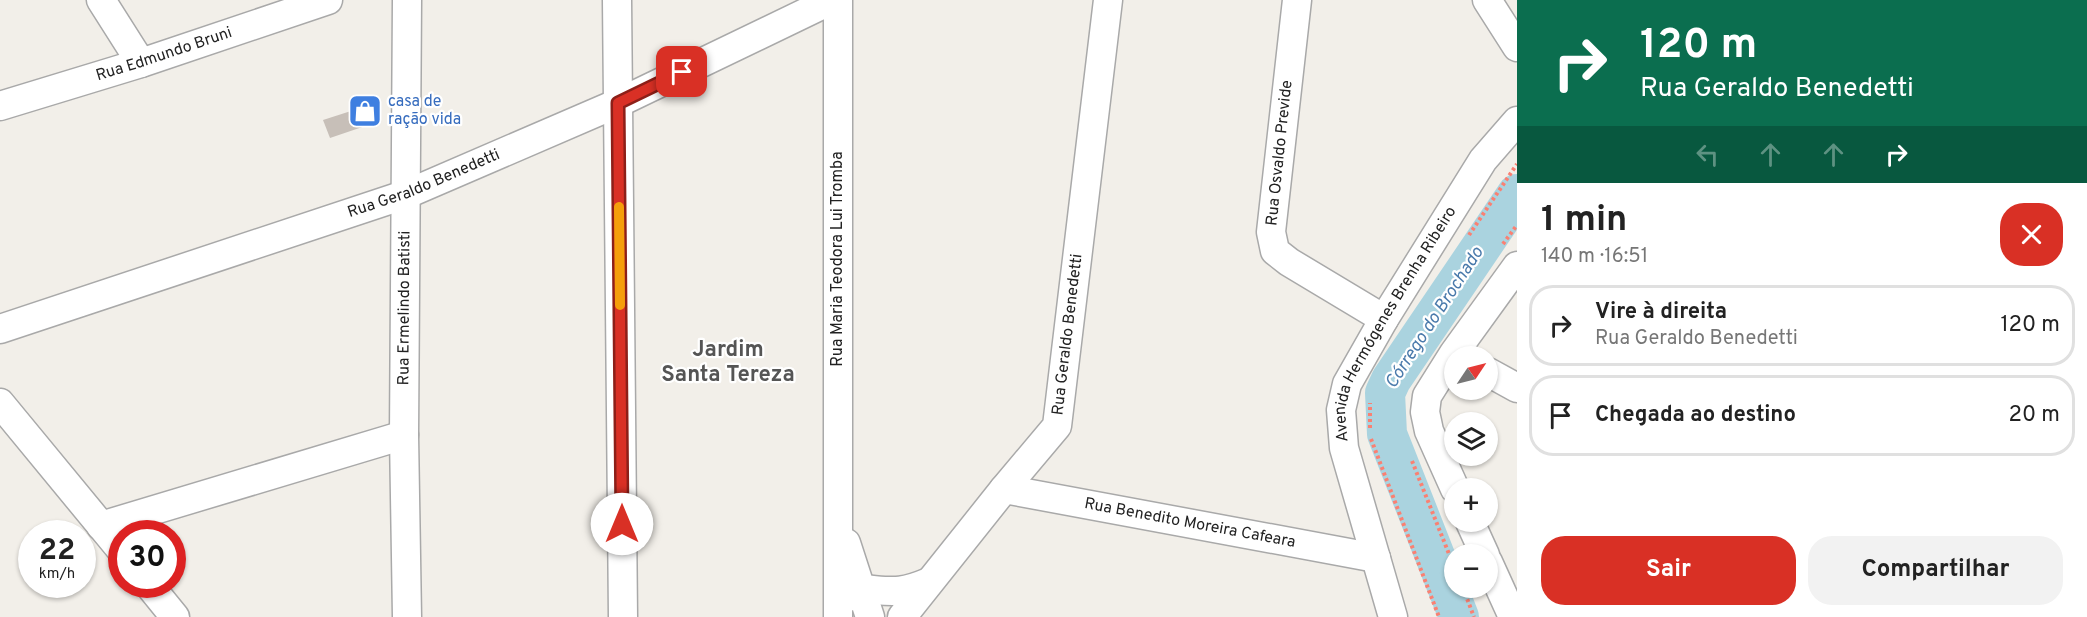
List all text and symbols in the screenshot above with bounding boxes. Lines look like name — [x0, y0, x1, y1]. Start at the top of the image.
text: 120 m — [1640, 20, 1757, 73]
street label: Rua Edmundo Bruni — [94, 23, 235, 86]
icon: right — [1541, 24, 1619, 102]
pin — [656, 46, 707, 97]
icon: arrive — [665, 55, 698, 88]
text: Rua Geraldo Benedetti — [1640, 72, 1914, 106]
street label: Rua Osvaldo Previde — [1262, 79, 1298, 227]
place label: casa de ração vida — [388, 92, 461, 130]
shop icon: casa de ração vida — [347, 93, 383, 129]
icon: left — [1691, 138, 1724, 171]
icon: ahead — [1754, 138, 1787, 171]
icon: ahead — [1817, 138, 1850, 171]
icon: right — [1880, 138, 1913, 171]
street label: Rua Geraldo Benedetti — [345, 145, 503, 223]
street label: Rua Maria Teodora Lui Tromba — [828, 151, 848, 367]
text: 1 min — [1541, 198, 1627, 244]
street label: Avenida Hermógenes Brenha Ribeiro — [1331, 203, 1461, 443]
button: close — [2000, 203, 2063, 266]
street label: Rua Ermelindo Batisti — [394, 231, 415, 386]
water label: Córrego do Brochado — [1381, 242, 1490, 393]
text: 140 m · 16:51 — [1541, 244, 1648, 270]
street label: Rua Geraldo Benedetti — [1048, 253, 1088, 416]
text: Vire à direita — [1595, 299, 1727, 326]
icon: right — [1544, 309, 1577, 342]
text: 120 m — [2000, 312, 2060, 339]
text: Rua Geraldo Benedetti — [1595, 326, 1798, 352]
district label: Jardim Santa Tereza — [661, 337, 795, 389]
north arrow — [1444, 346, 1498, 400]
map controls — [1444, 346, 1498, 598]
icon: arrive — [1544, 399, 1577, 432]
text: Chegada ao destino — [1595, 402, 1796, 429]
text: 20 m — [2009, 402, 2060, 429]
button: layers — [1444, 412, 1498, 466]
button: + — [1444, 478, 1498, 532]
position arrow — [590, 492, 654, 556]
street label: Rua Benedito Moreira Cafeara — [1083, 494, 1297, 553]
speed limit sign: 30 — [108, 520, 186, 598]
text: 22 — [39, 533, 75, 570]
button: Sair — [1541, 536, 1796, 605]
button: Compartilhar — [1808, 536, 2063, 605]
button: − — [1444, 544, 1498, 598]
text: km/h — [39, 565, 75, 584]

